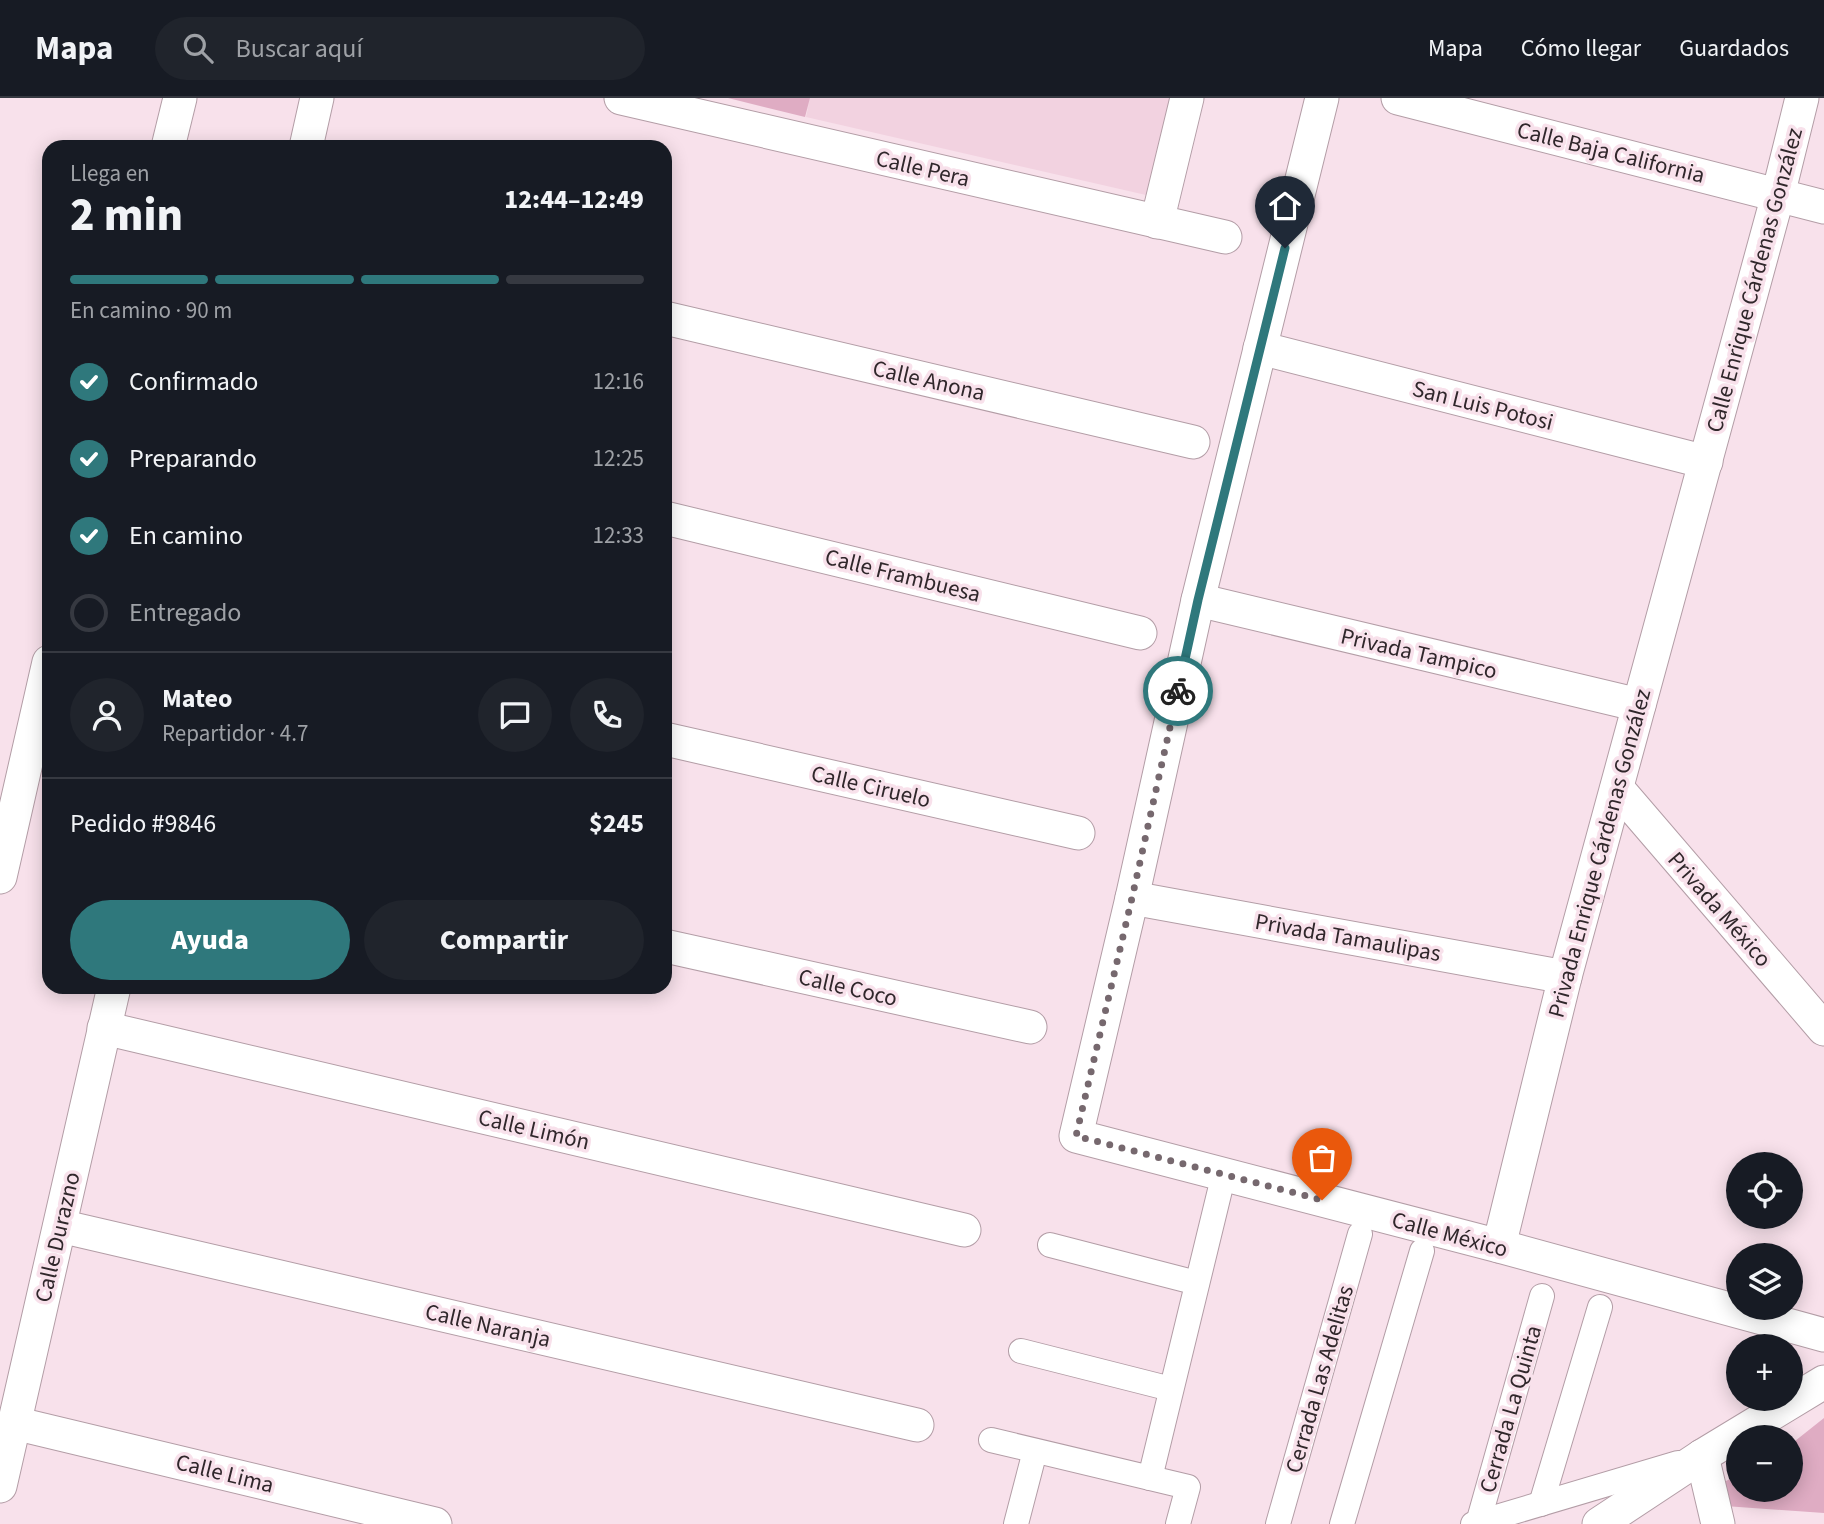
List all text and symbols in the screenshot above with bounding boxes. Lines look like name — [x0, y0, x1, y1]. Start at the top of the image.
search box — [155, 17, 645, 80]
text: Mapa — [35, 25, 113, 72]
icon: search — [179, 29, 217, 67]
text: Buscar aquí — [235, 30, 363, 67]
text: Mapa — [1428, 31, 1483, 66]
text: Cómo llegar — [1521, 31, 1641, 66]
text: Guardados — [1679, 31, 1789, 66]
street label: Calle Baja California — [1514, 113, 1708, 192]
street label: Calle Enrique Cárdenas González — [1698, 124, 1811, 436]
street label: Calle Pera — [873, 142, 973, 195]
text: Llega en — [70, 157, 150, 190]
pin — [1255, 176, 1315, 248]
text: 12:44–12:49 — [504, 181, 644, 218]
text: 2 min — [70, 183, 183, 248]
icon: home — [1266, 187, 1304, 225]
text: En camino · 90 m — [70, 294, 232, 327]
street label: Calle Anona — [870, 352, 988, 409]
icon: check — [70, 363, 108, 401]
text: Confirmado — [129, 363, 258, 400]
text: 12:16 — [593, 365, 644, 398]
street label: San Luis Potosi — [1409, 372, 1557, 439]
icon: check — [70, 440, 108, 478]
text: Preparando — [129, 440, 257, 477]
text: 12:25 — [593, 442, 644, 475]
icon: check — [70, 517, 108, 555]
text: En camino — [129, 517, 243, 554]
text: 12:33 — [593, 519, 644, 552]
street label: Calle Frambuesa — [822, 540, 984, 611]
text: Entregado — [129, 594, 241, 631]
street label: Privada Tampico — [1337, 619, 1500, 688]
courier — [1143, 656, 1213, 726]
icon: bike — [1159, 672, 1197, 710]
button: person — [70, 678, 144, 752]
button: chat — [478, 678, 552, 752]
button: phone — [570, 678, 644, 752]
text: Mateo — [162, 680, 232, 717]
street label: Privada Enrique Cárdenas González — [1540, 685, 1659, 1021]
text: Repartidor · 4.7 — [162, 717, 308, 750]
street label: Calle Ciruelo — [808, 757, 934, 816]
text: Pedido #9846 — [70, 805, 216, 842]
text: $245 — [589, 805, 644, 842]
street label: Privada México — [1660, 844, 1779, 974]
button: Ayuda — [70, 900, 350, 980]
button: Compartir — [364, 900, 644, 980]
street label: Privada Tamaulipas — [1252, 905, 1443, 970]
street label: Calle Coco — [795, 960, 901, 1015]
street label: Calle Limón — [475, 1101, 593, 1158]
pin — [1292, 1128, 1352, 1200]
icon: bag — [1303, 1139, 1341, 1177]
map controls — [1726, 1152, 1803, 1502]
button: locate — [1726, 1152, 1803, 1229]
street label: Calle Durazno — [26, 1169, 89, 1306]
street label: Calle México — [1388, 1203, 1512, 1266]
button: layers — [1726, 1243, 1803, 1320]
street label: Cerrada Las Adelitas — [1277, 1281, 1362, 1477]
street label: Calle Naranja — [422, 1295, 554, 1356]
street label: Cerrada La Quinta — [1471, 1322, 1550, 1497]
button: + — [1726, 1334, 1803, 1411]
button: − — [1726, 1425, 1803, 1502]
street label: Calle Lima — [172, 1445, 277, 1502]

